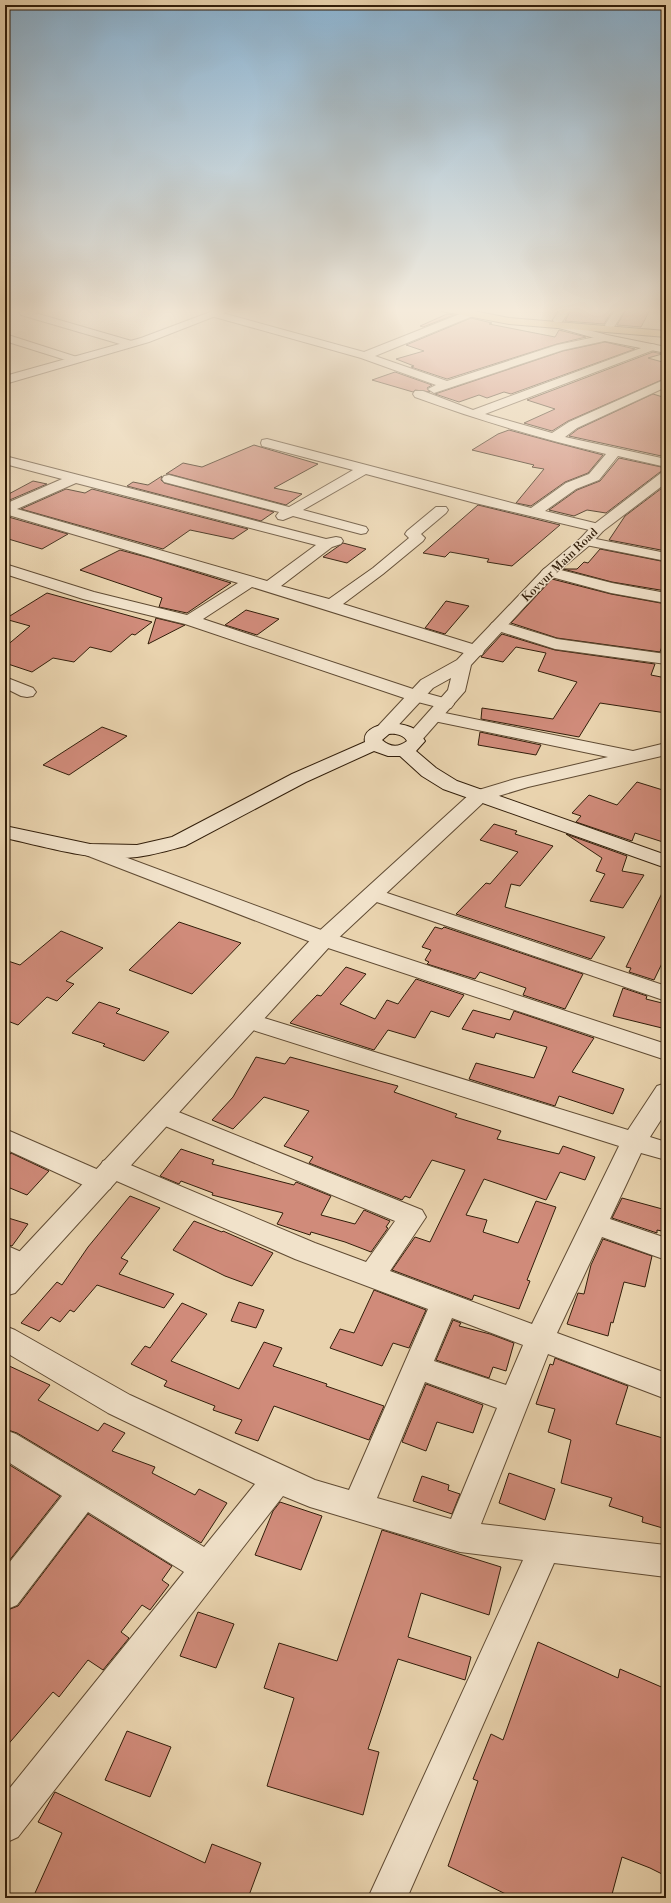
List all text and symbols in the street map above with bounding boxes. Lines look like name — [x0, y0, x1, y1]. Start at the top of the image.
street label: Kovvur Main Road — [519, 525, 601, 605]

